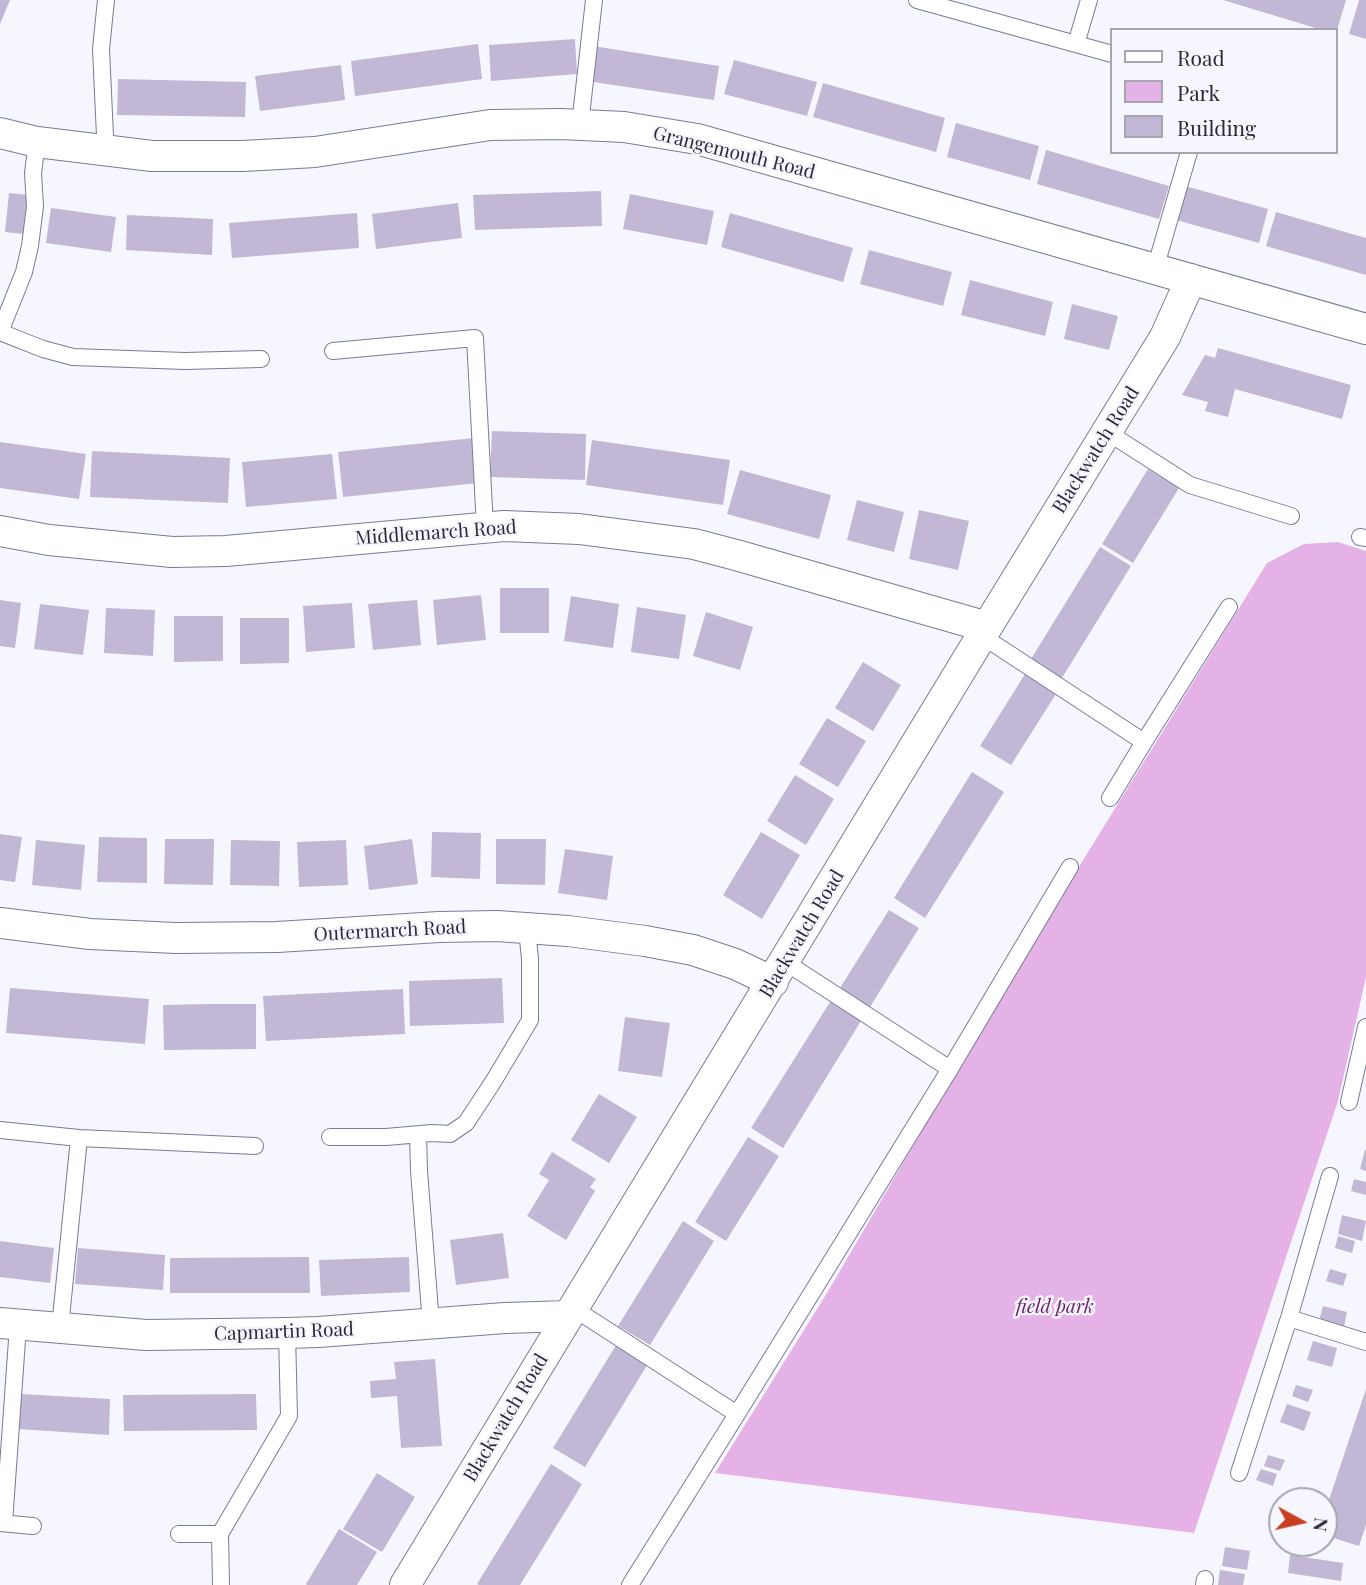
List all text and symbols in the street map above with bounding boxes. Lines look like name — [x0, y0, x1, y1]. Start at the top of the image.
legend — [1110, 28, 1338, 154]
text: Road — [1177, 43, 1225, 71]
text: Park — [1177, 78, 1220, 106]
text: Building — [1177, 113, 1256, 141]
street label: Grangemouth Road — [651, 122, 817, 184]
street label: Blackwatch Road — [1048, 382, 1144, 518]
street label: Middlemarch Road — [354, 516, 518, 550]
street label: Blackwatch Road — [755, 866, 849, 1002]
street label: Outermarch Road — [313, 916, 467, 946]
park label: field park — [1016, 1296, 1094, 1318]
street label: Capmartin Road — [214, 1318, 354, 1346]
street label: Blackwatch Road — [459, 1350, 553, 1486]
north arrow — [1268, 1487, 1338, 1557]
text: N — [1308, 1516, 1336, 1533]

